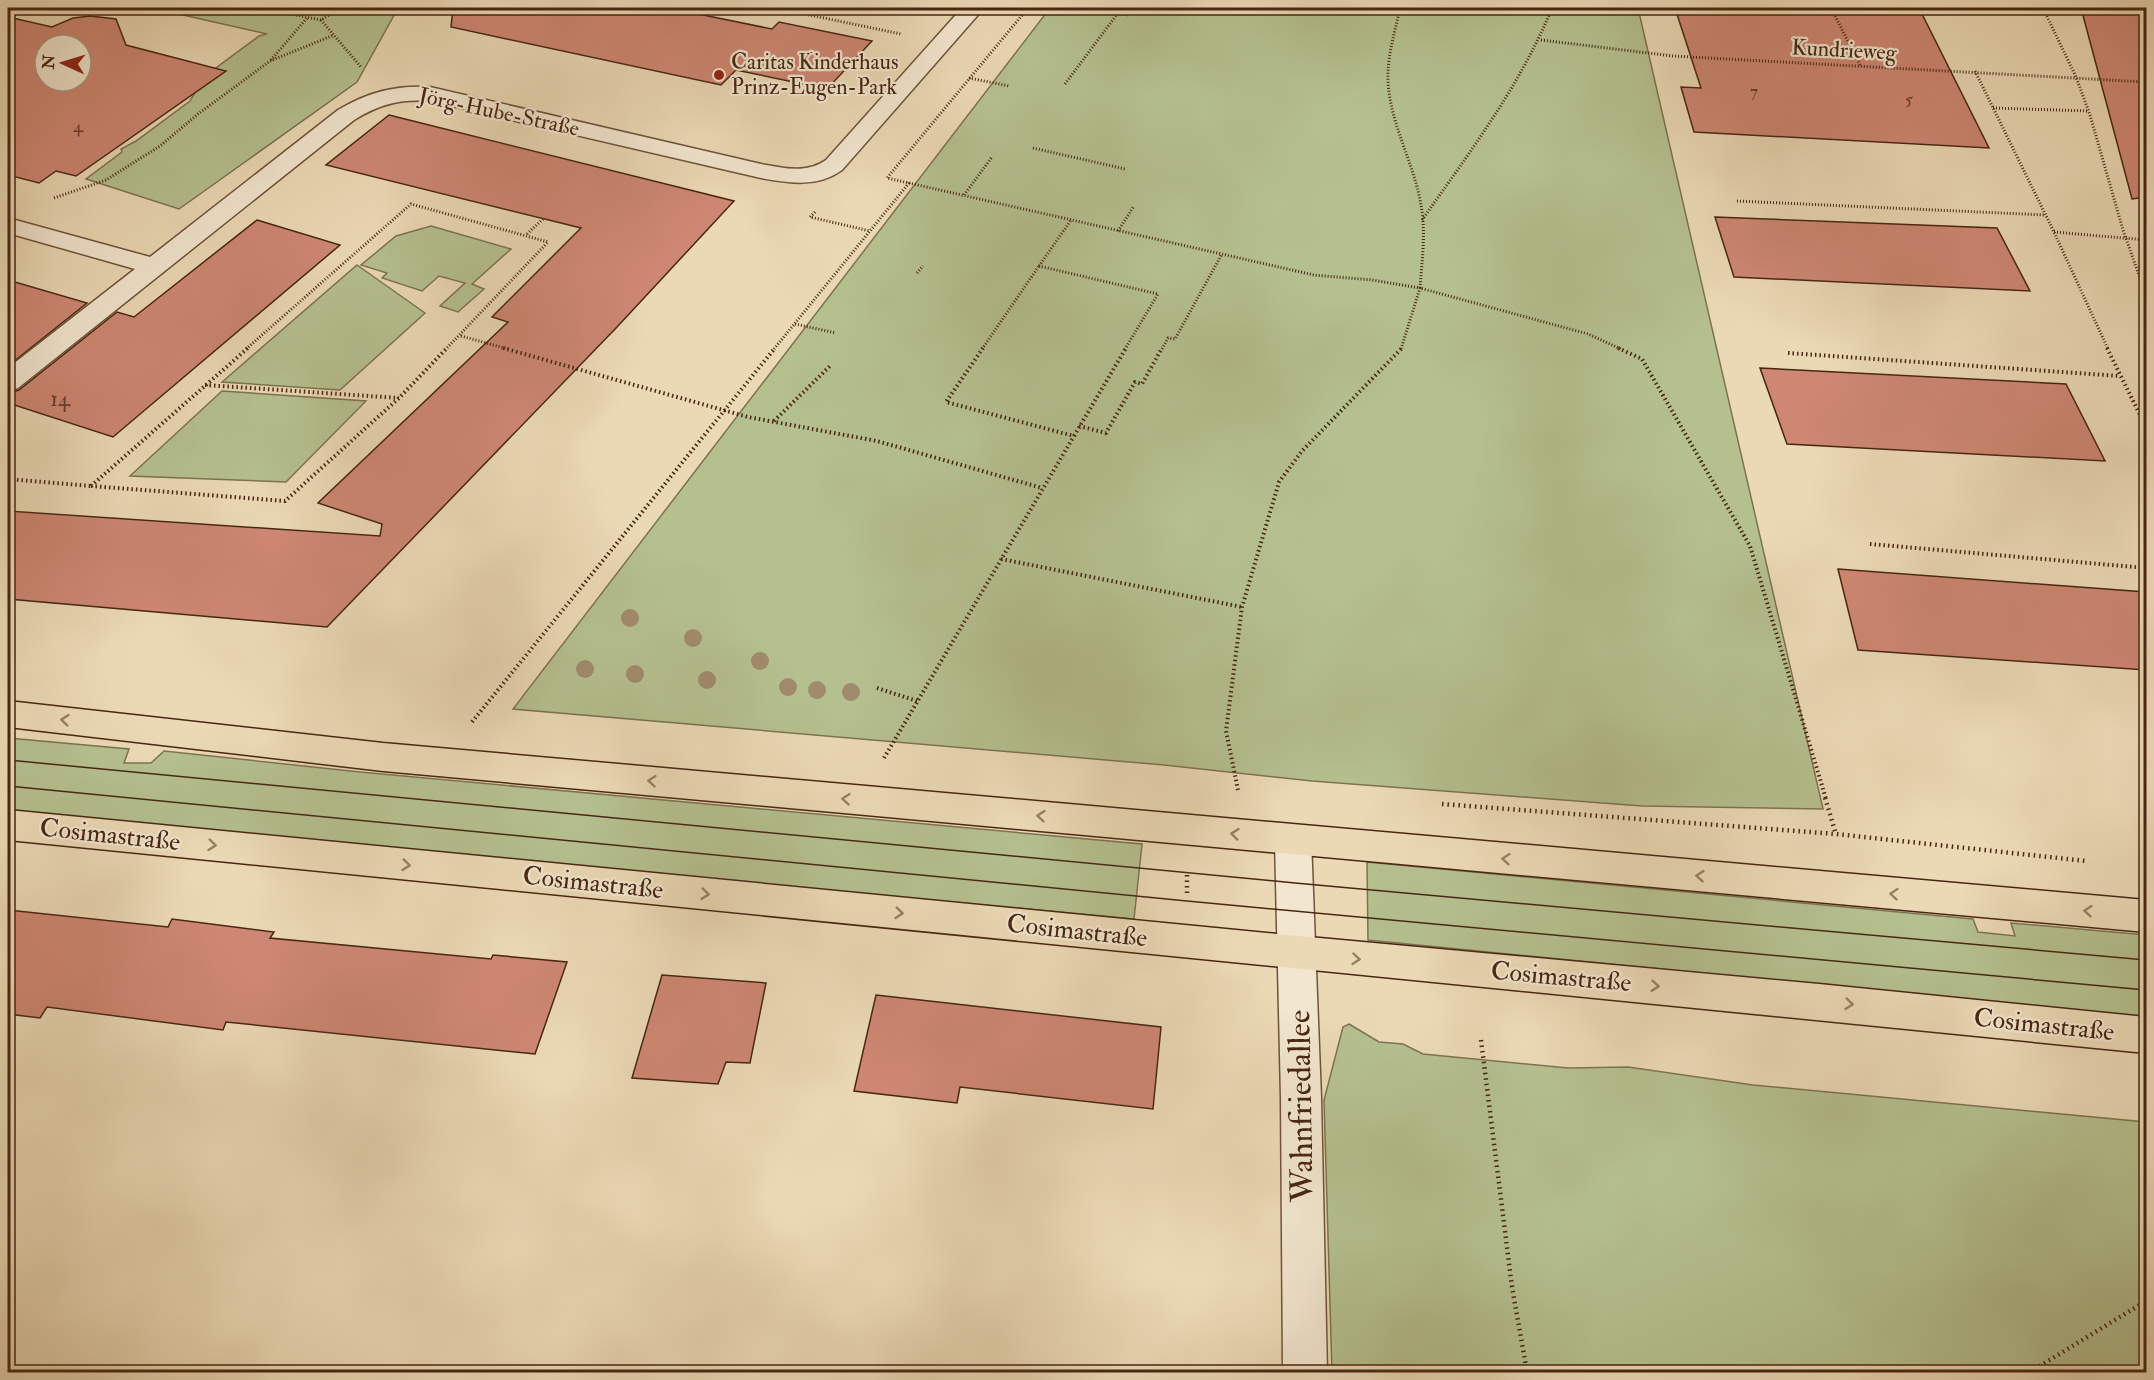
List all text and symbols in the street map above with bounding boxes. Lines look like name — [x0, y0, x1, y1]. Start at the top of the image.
north arrow — [33, 33, 93, 93]
street label: Kundrieweg — [1791, 33, 1898, 67]
place label: Caritas Kinderhaus Prinz-Eugen-Park — [731, 48, 898, 101]
text: N — [38, 54, 60, 71]
marker: Caritas Kinderhaus Prinz-Eugen-Park — [712, 68, 726, 82]
house number: 7 — [1750, 80, 1758, 103]
street label: Jörg-Hube-Straße — [415, 81, 582, 143]
house number: 5 — [1905, 88, 1913, 111]
house number: 4 — [73, 115, 84, 138]
house number: 14 — [50, 385, 71, 413]
one-way arrow — [60, 714, 69, 727]
one-way arrow — [648, 775, 657, 788]
one-way arrow — [842, 793, 851, 806]
one-way arrow — [1036, 810, 1045, 823]
street label: Cosimastraße — [38, 812, 182, 858]
one-way arrow — [1230, 828, 1239, 841]
one-way arrow — [207, 838, 217, 851]
one-way arrow — [1501, 853, 1510, 866]
one-way arrow — [401, 858, 411, 871]
street label: Cosimastraße — [521, 860, 665, 906]
one-way arrow — [1695, 870, 1704, 883]
one-way arrow — [700, 887, 709, 900]
one-way arrow — [1889, 888, 1899, 901]
one-way arrow — [2084, 905, 2093, 918]
one-way arrow — [894, 907, 903, 919]
street label: Cosimastraße — [1005, 908, 1149, 954]
one-way arrow — [1351, 952, 1360, 965]
street label: Cosimastraße — [1489, 955, 1633, 999]
one-way arrow — [1650, 979, 1659, 992]
one-way arrow — [1844, 997, 1853, 1010]
street label: Cosimastraße — [1972, 1002, 2116, 1048]
street label: Wahnfriedallee — [1279, 1010, 1323, 1203]

